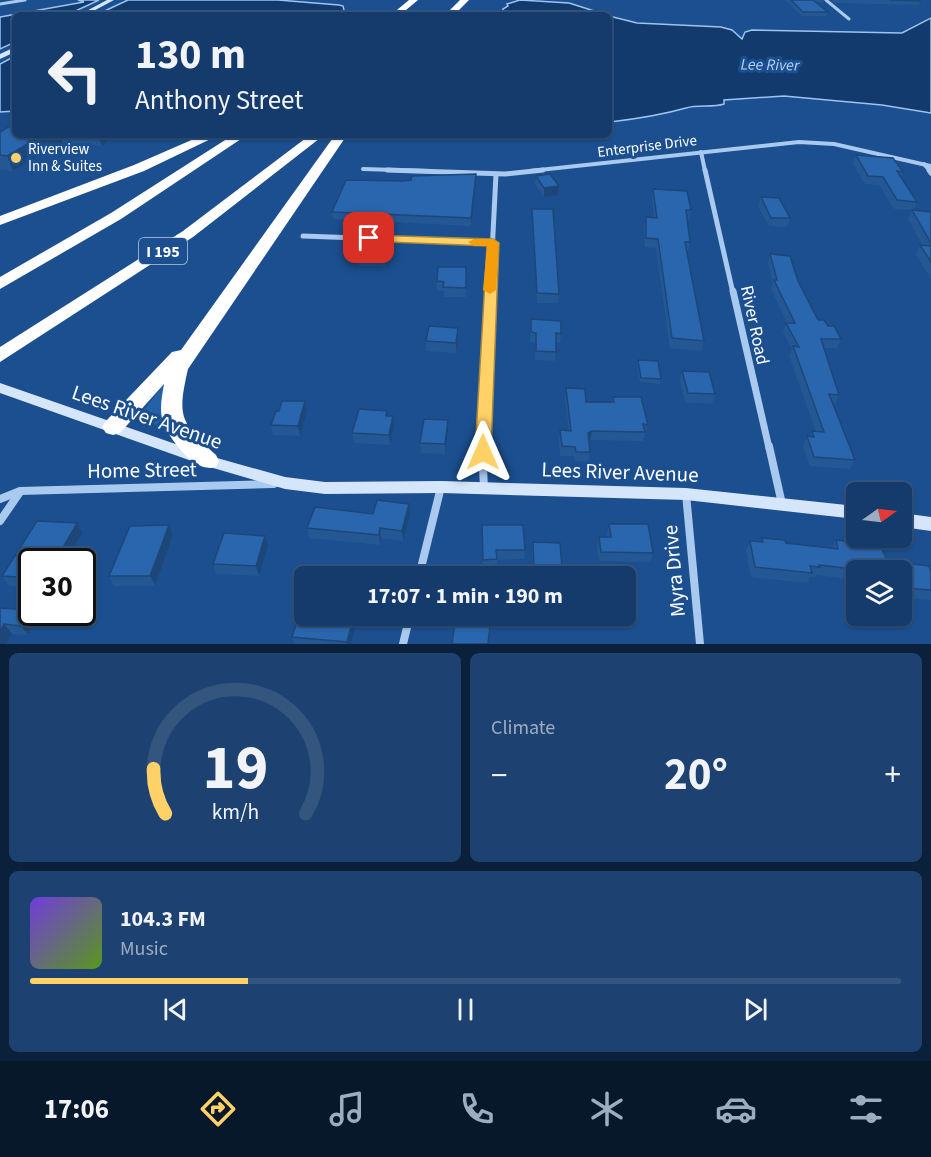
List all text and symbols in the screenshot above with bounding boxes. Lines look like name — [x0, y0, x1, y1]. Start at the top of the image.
text: 130 m — [135, 25, 246, 85]
icon: left — [36, 36, 114, 114]
water label: Lee River — [740, 53, 801, 77]
text: Anthony Street — [135, 81, 303, 120]
street label: Enterprise Drive — [596, 130, 698, 163]
place label: Riverview Inn & Suites — [28, 139, 102, 177]
marker: Riverview Inn & Suites — [9, 151, 23, 165]
pin — [343, 212, 394, 263]
icon: arrive — [352, 221, 385, 254]
road number: I 195 — [139, 238, 187, 264]
street label: River Road — [734, 283, 775, 367]
street label: Lees River Avenue — [68, 377, 226, 457]
position arrow — [451, 420, 515, 484]
street label: Home Street — [87, 454, 197, 486]
street label: Lees River Avenue — [541, 454, 699, 490]
north arrow — [846, 482, 912, 548]
map controls — [846, 482, 912, 626]
street label: Myra Drive — [655, 524, 693, 618]
speed limit sign: 30 — [18, 548, 96, 626]
button: layers — [846, 560, 912, 626]
text: 17:07 · 1 min · 190 m — [367, 580, 563, 612]
text: Climate — [491, 714, 555, 742]
text: 19 — [202, 724, 268, 813]
text: 20° — [664, 743, 728, 807]
text: − — [491, 752, 507, 799]
text: + — [885, 752, 901, 799]
text: km/h — [211, 798, 259, 829]
text: 104.3 FM — [120, 903, 206, 935]
text: Music — [120, 935, 168, 963]
icon: previous — [159, 993, 192, 1026]
icon: pause — [449, 993, 482, 1026]
icon: next — [739, 993, 772, 1026]
icon: directions — [197, 1088, 239, 1130]
icon: music — [326, 1088, 368, 1130]
icon: phone — [456, 1088, 498, 1130]
icon: climate — [586, 1088, 628, 1130]
icon: car — [715, 1088, 757, 1130]
icon: filters — [845, 1088, 887, 1130]
text: 17:06 — [44, 1090, 109, 1129]

